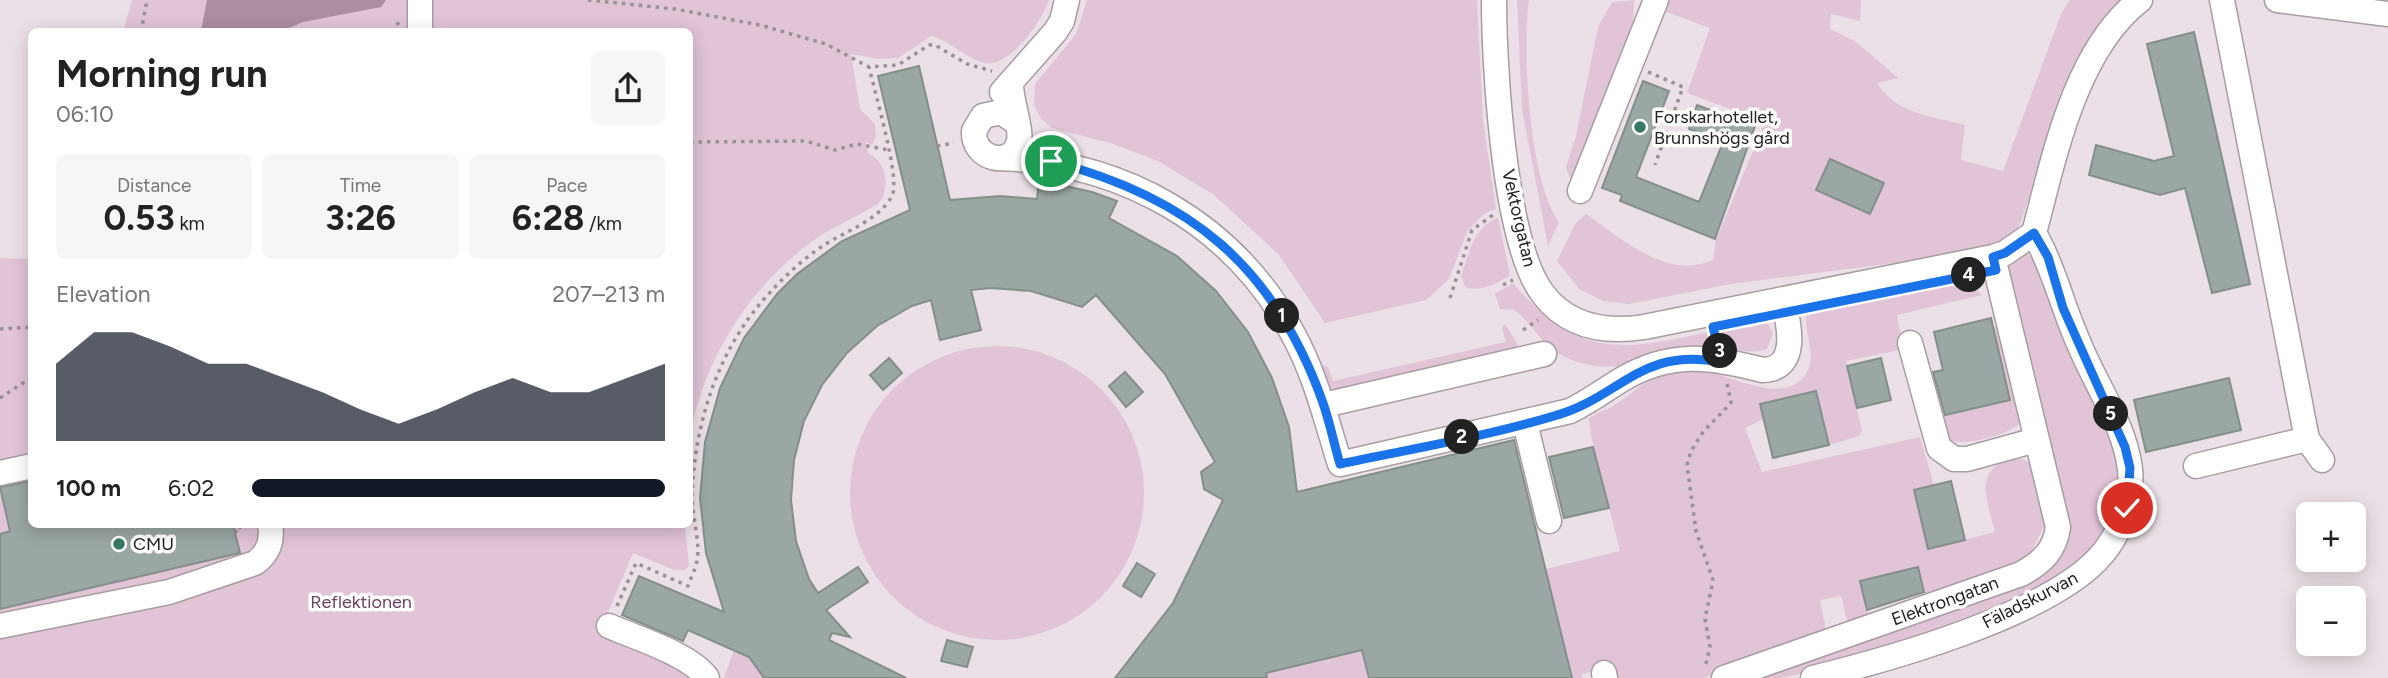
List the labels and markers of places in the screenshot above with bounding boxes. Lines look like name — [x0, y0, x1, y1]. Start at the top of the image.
place label: Forskarhotellet, Brunnshögs gård — [1654, 106, 1790, 149]
marker: Forskarhotellet, Brunnshögs gård — [1632, 119, 1648, 135]
pin — [1021, 131, 1081, 191]
pin: 4 — [1952, 258, 1986, 292]
pin: 1 — [1264, 298, 1300, 334]
pin: 3 — [1702, 334, 1738, 368]
pin: 5 — [2094, 396, 2128, 432]
pin: 2 — [1444, 420, 1480, 454]
pin — [2097, 478, 2157, 538]
place label: CMU — [133, 533, 174, 555]
marker: CMU — [111, 536, 127, 552]

